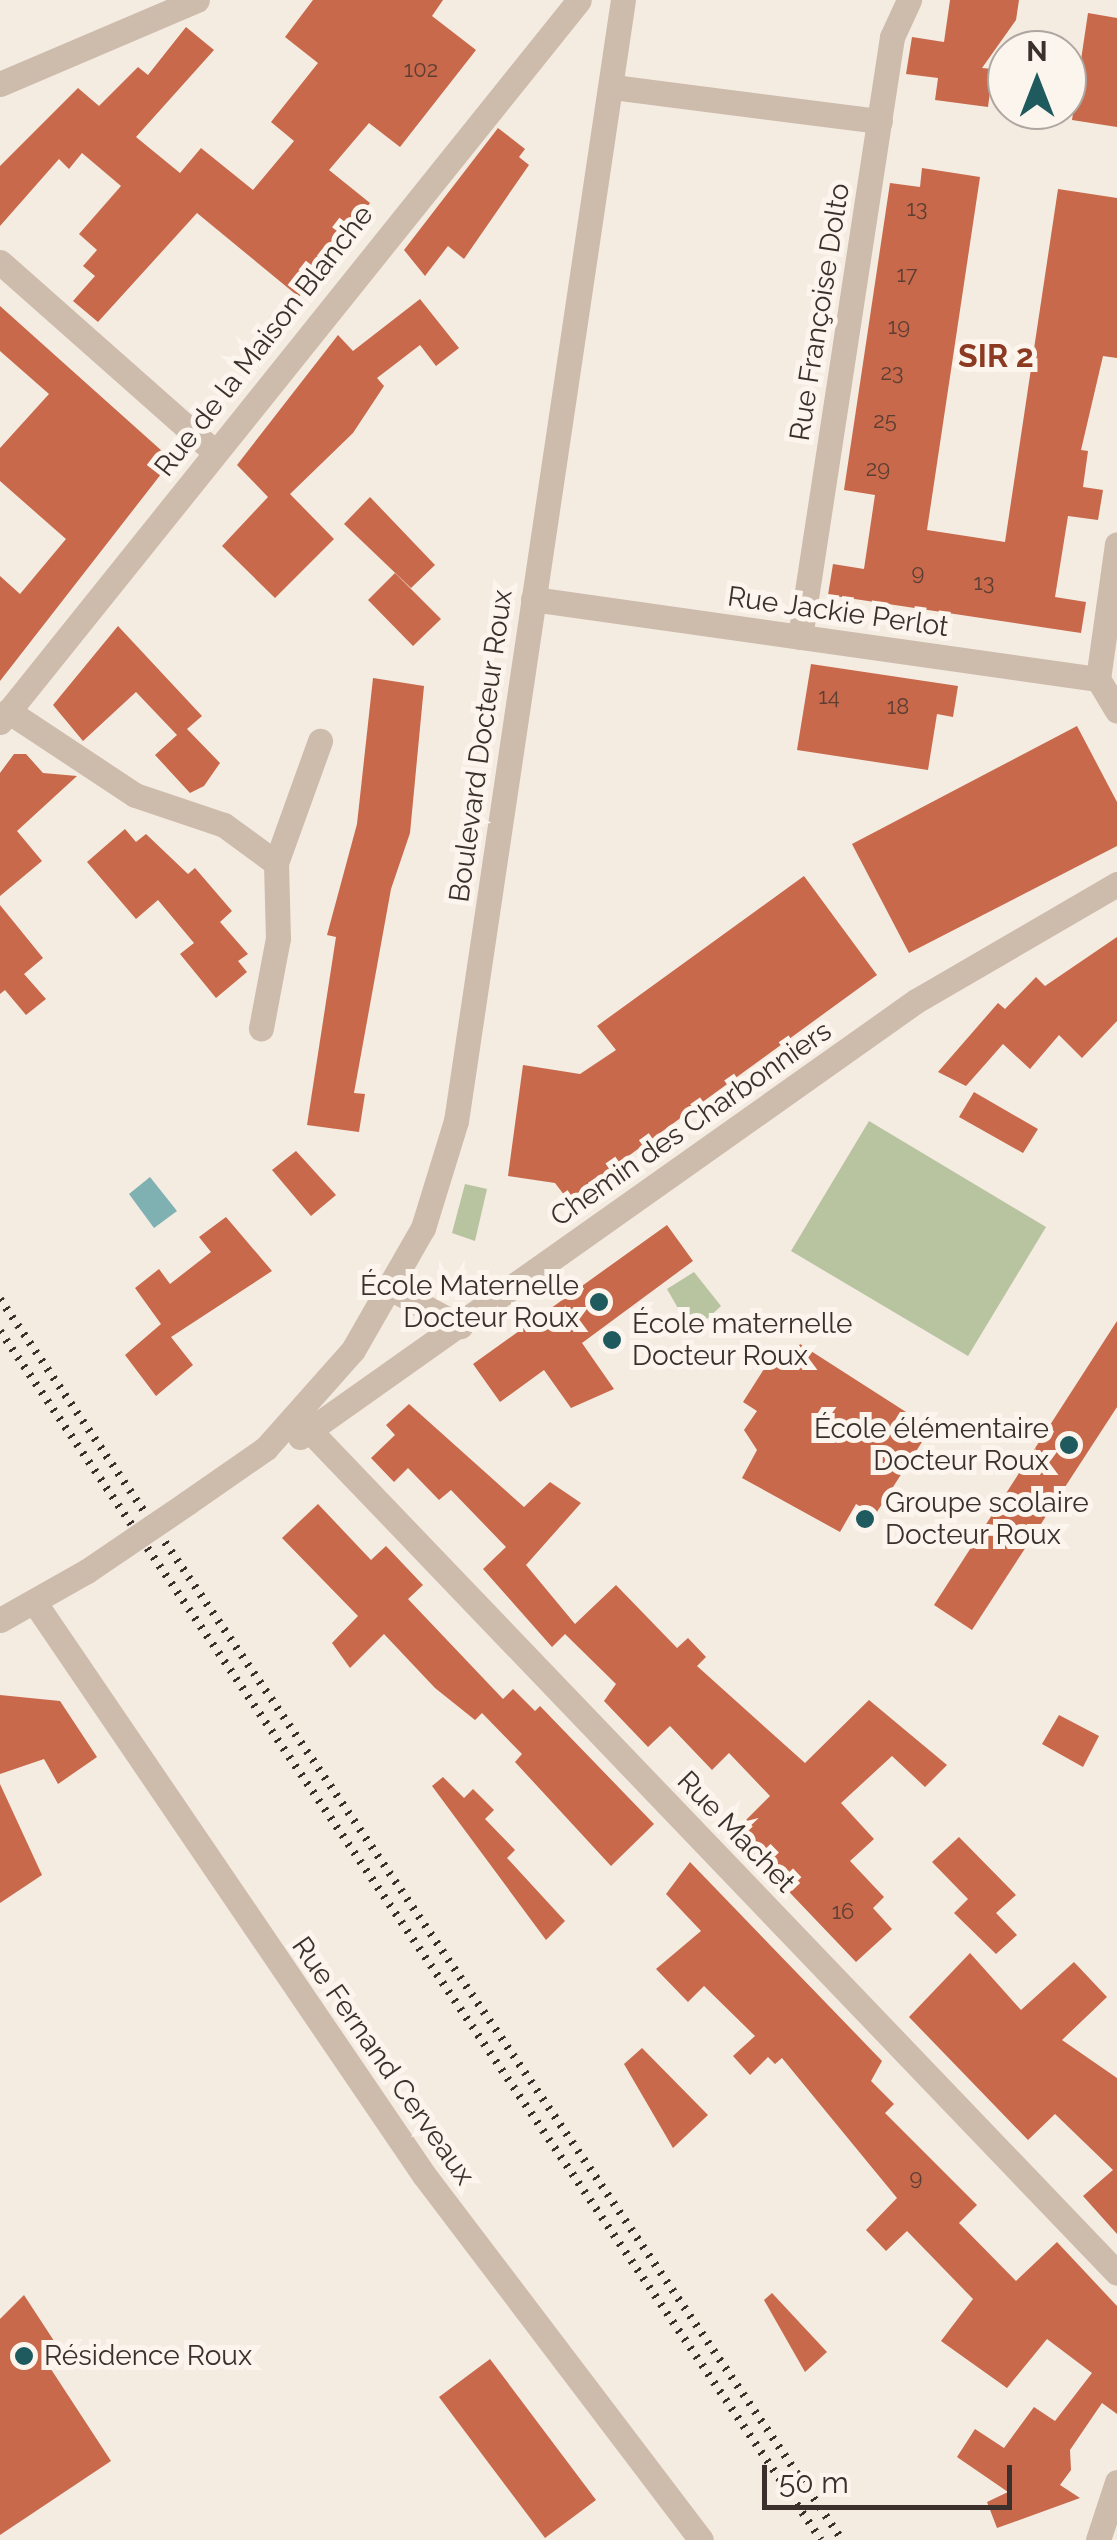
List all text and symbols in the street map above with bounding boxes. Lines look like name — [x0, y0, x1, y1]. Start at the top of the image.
north arrow — [987, 30, 1087, 130]
text: N — [1026, 35, 1048, 68]
house number: 102 — [404, 57, 438, 83]
street label: Rue Françoise Dolto — [783, 181, 857, 443]
house number: 13 — [906, 196, 928, 222]
street label: Rue de la Maison Blanche — [148, 199, 380, 483]
house number: 17 — [896, 262, 918, 288]
house number: 19 — [888, 314, 910, 340]
district label: SIR 2 — [958, 337, 1034, 375]
house number: 23 — [880, 360, 904, 386]
house number: 25 — [873, 408, 897, 434]
house number: 29 — [866, 456, 890, 482]
house number: 9 — [912, 560, 924, 586]
house number: 13 — [973, 570, 995, 596]
street label: Rue Jackie Perlot — [725, 580, 951, 644]
street label: Boulevard Docteur Roux — [442, 587, 520, 905]
house number: 14 — [818, 684, 840, 710]
house number: 18 — [887, 694, 909, 720]
street label: Chemin des Charbonniers — [544, 1014, 838, 1234]
place label: École Maternelle Docteur Roux — [360, 1269, 579, 1335]
marker: École Maternelle Docteur Roux — [588, 1291, 610, 1313]
place label: École maternelle Docteur Roux — [632, 1307, 852, 1373]
marker: École maternelle Docteur Roux — [601, 1329, 623, 1351]
place label: École élémentaire Docteur Roux — [814, 1412, 1049, 1478]
marker: École élémentaire Docteur Roux — [1058, 1434, 1080, 1456]
place label: Groupe scolaire Docteur Roux — [885, 1486, 1089, 1552]
marker: Groupe scolaire Docteur Roux — [854, 1508, 876, 1530]
street label: Rue Machet — [670, 1764, 802, 1900]
house number: 16 — [832, 1899, 854, 1925]
street label: Rue Fernand Cerveaux — [285, 1931, 481, 2191]
house number: 9 — [910, 2165, 922, 2191]
place label: Résidence Roux — [44, 2339, 252, 2373]
marker: Résidence Roux — [13, 2345, 35, 2367]
scale bar — [767, 2445, 1017, 2507]
text: 50 m — [779, 2465, 849, 2500]

